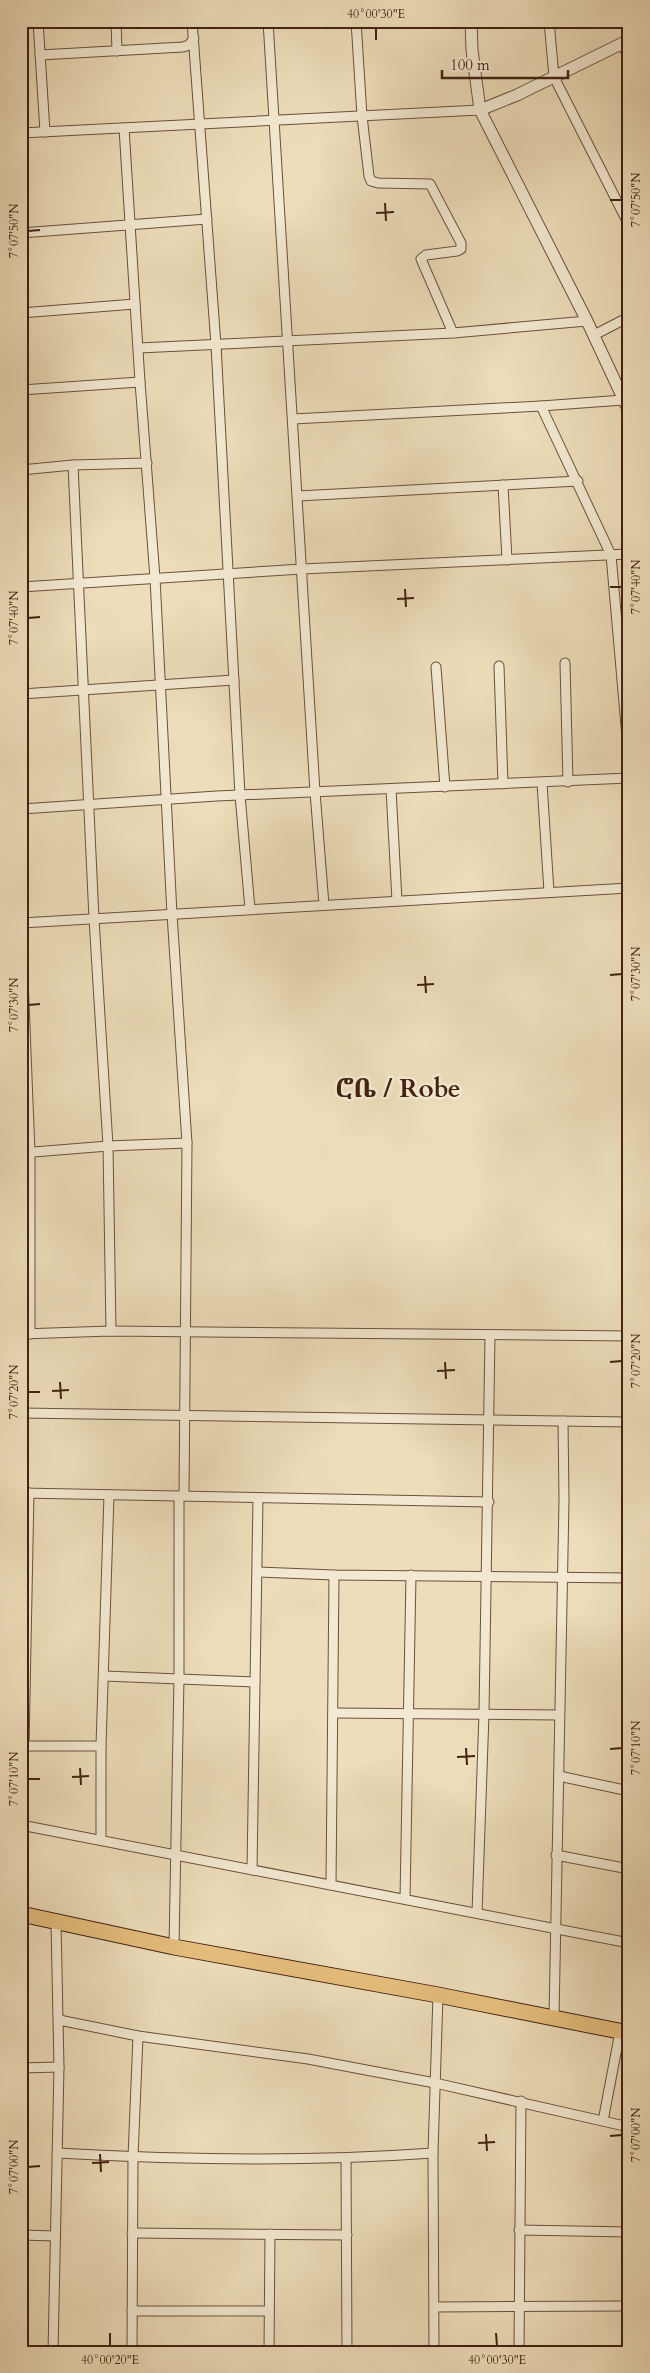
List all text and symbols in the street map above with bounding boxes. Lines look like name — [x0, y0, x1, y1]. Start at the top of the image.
text: 40°00'30"E — [347, 6, 405, 22]
scale bar — [442, 48, 569, 80]
text: 100 m — [450, 55, 490, 75]
text: 7°07'50"N — [628, 172, 644, 227]
text: 7°07'50"N — [6, 203, 22, 258]
text: 7°07'40"N — [628, 559, 644, 614]
text: 7°07'40"N — [6, 590, 22, 645]
text: 7°07'30"N — [628, 946, 644, 1001]
text: 7°07'30"N — [6, 977, 22, 1032]
district label: ሮቤ / Robe — [335, 1071, 461, 1106]
text: 7°07'20"N — [628, 1333, 644, 1388]
text: 7°07'20"N — [6, 1364, 22, 1419]
text: 7°07'10"N — [628, 1720, 644, 1775]
text: 7°07'10"N — [6, 1751, 22, 1806]
text: 7°07'00"N — [628, 2107, 644, 2162]
text: 7°07'00"N — [6, 2139, 22, 2194]
text: 40°00'20"E — [81, 2352, 139, 2368]
text: 40°00'30"E — [468, 2352, 526, 2368]

